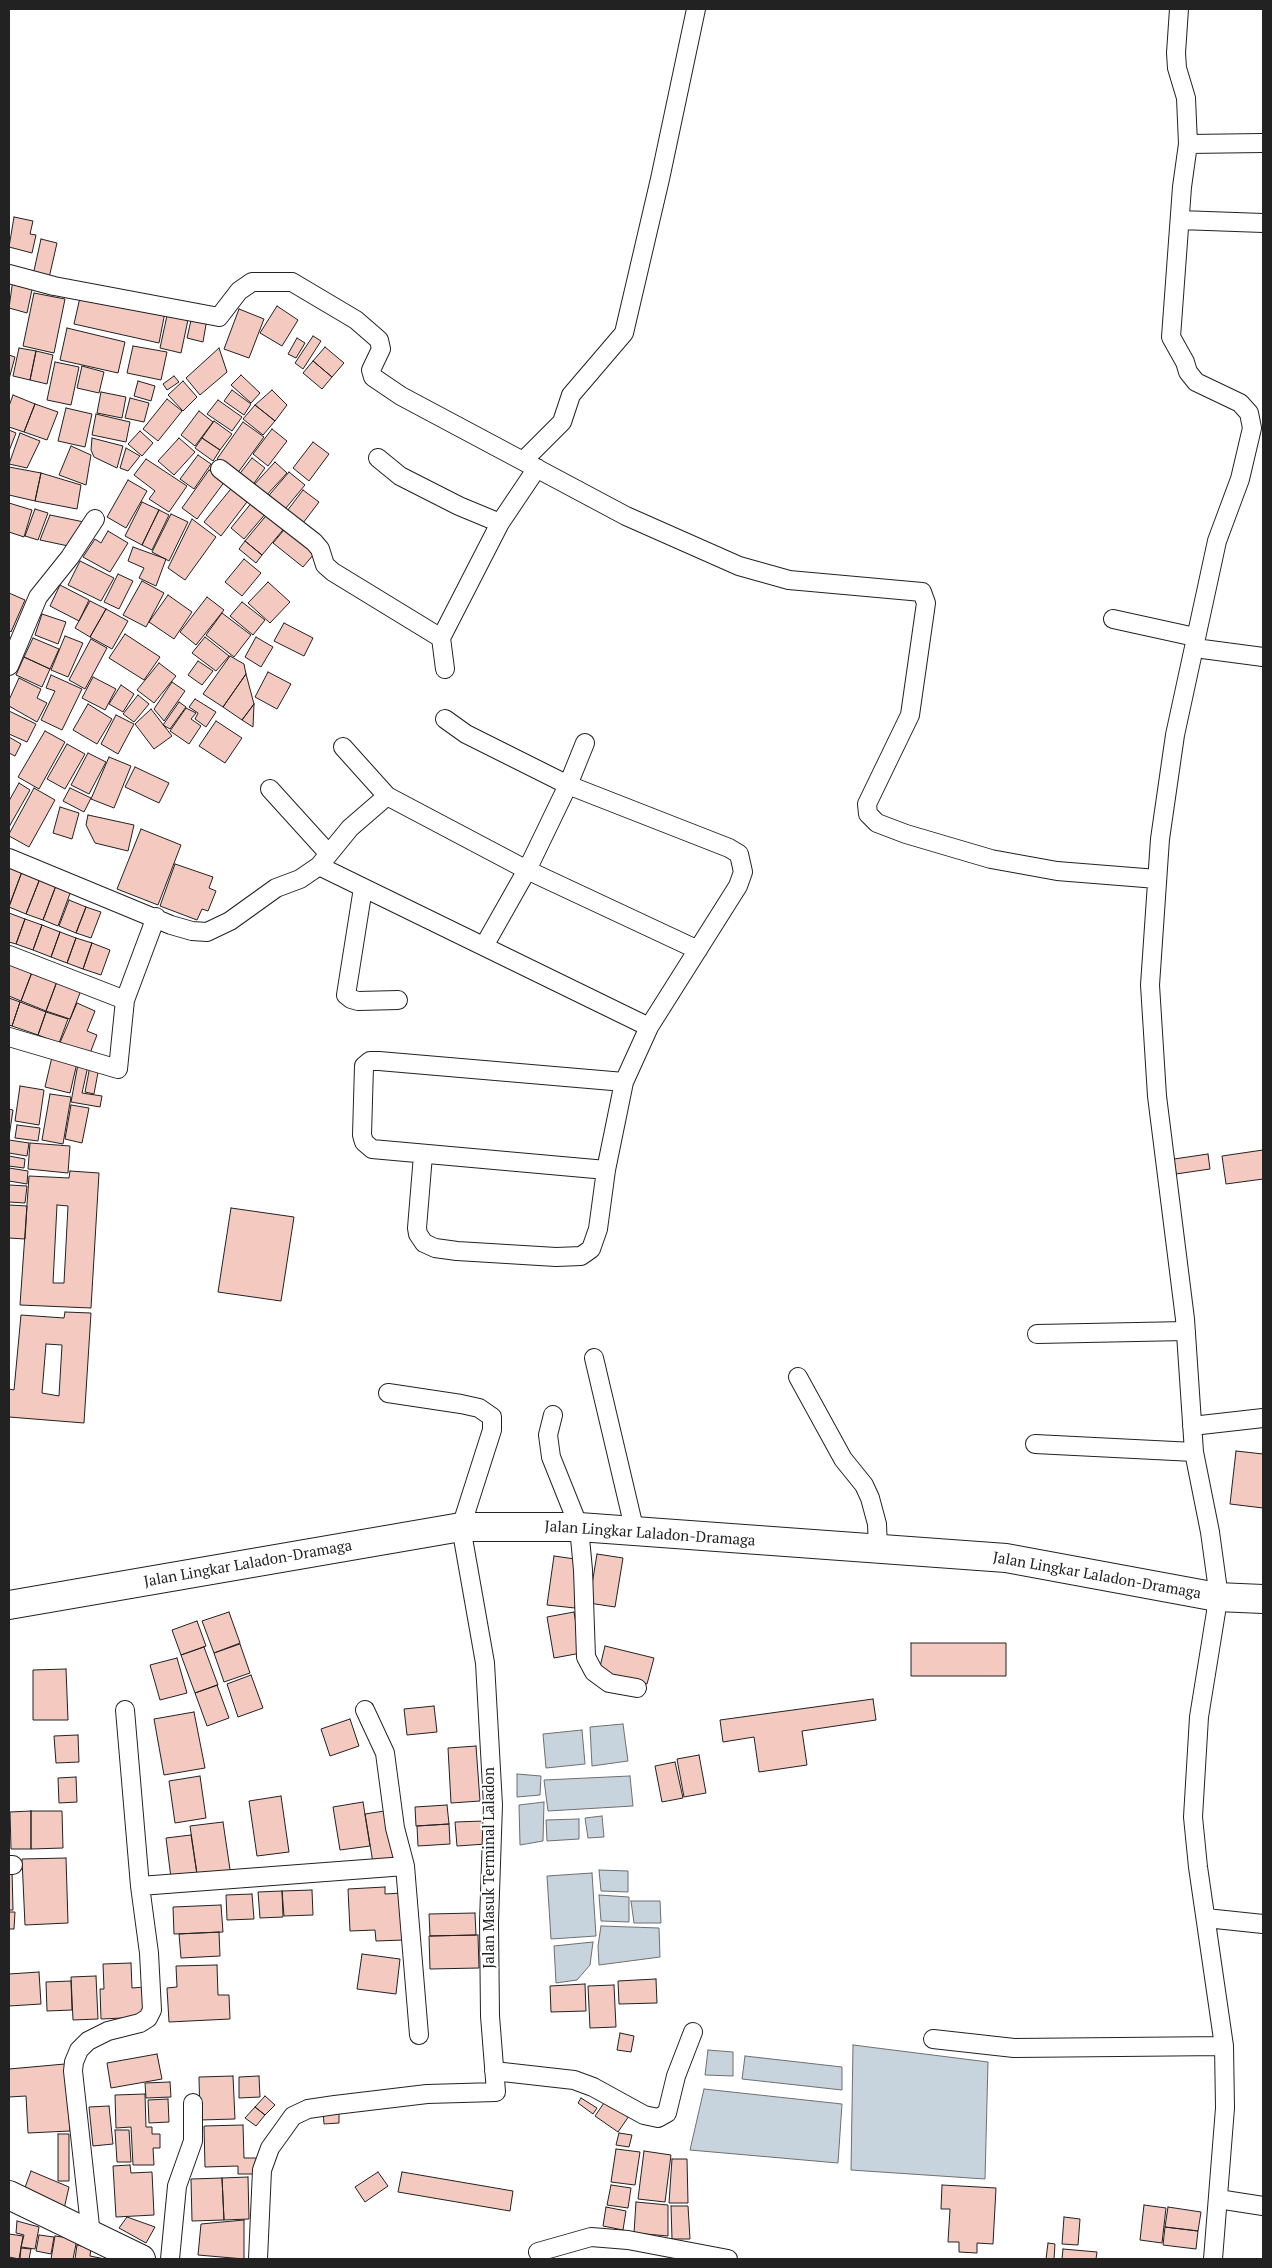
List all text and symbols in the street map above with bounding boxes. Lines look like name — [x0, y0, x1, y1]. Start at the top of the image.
street label: Jalan Lingkar Laladon-Dramaga — [544, 1518, 756, 1550]
street label: Jalan Lingkar Laladon-Dramaga — [142, 1537, 354, 1591]
street label: Jalan Lingkar Laladon-Dramaga — [991, 1549, 1203, 1603]
street label: Jalan Masuk Terminal Laladon — [481, 1767, 499, 1969]

